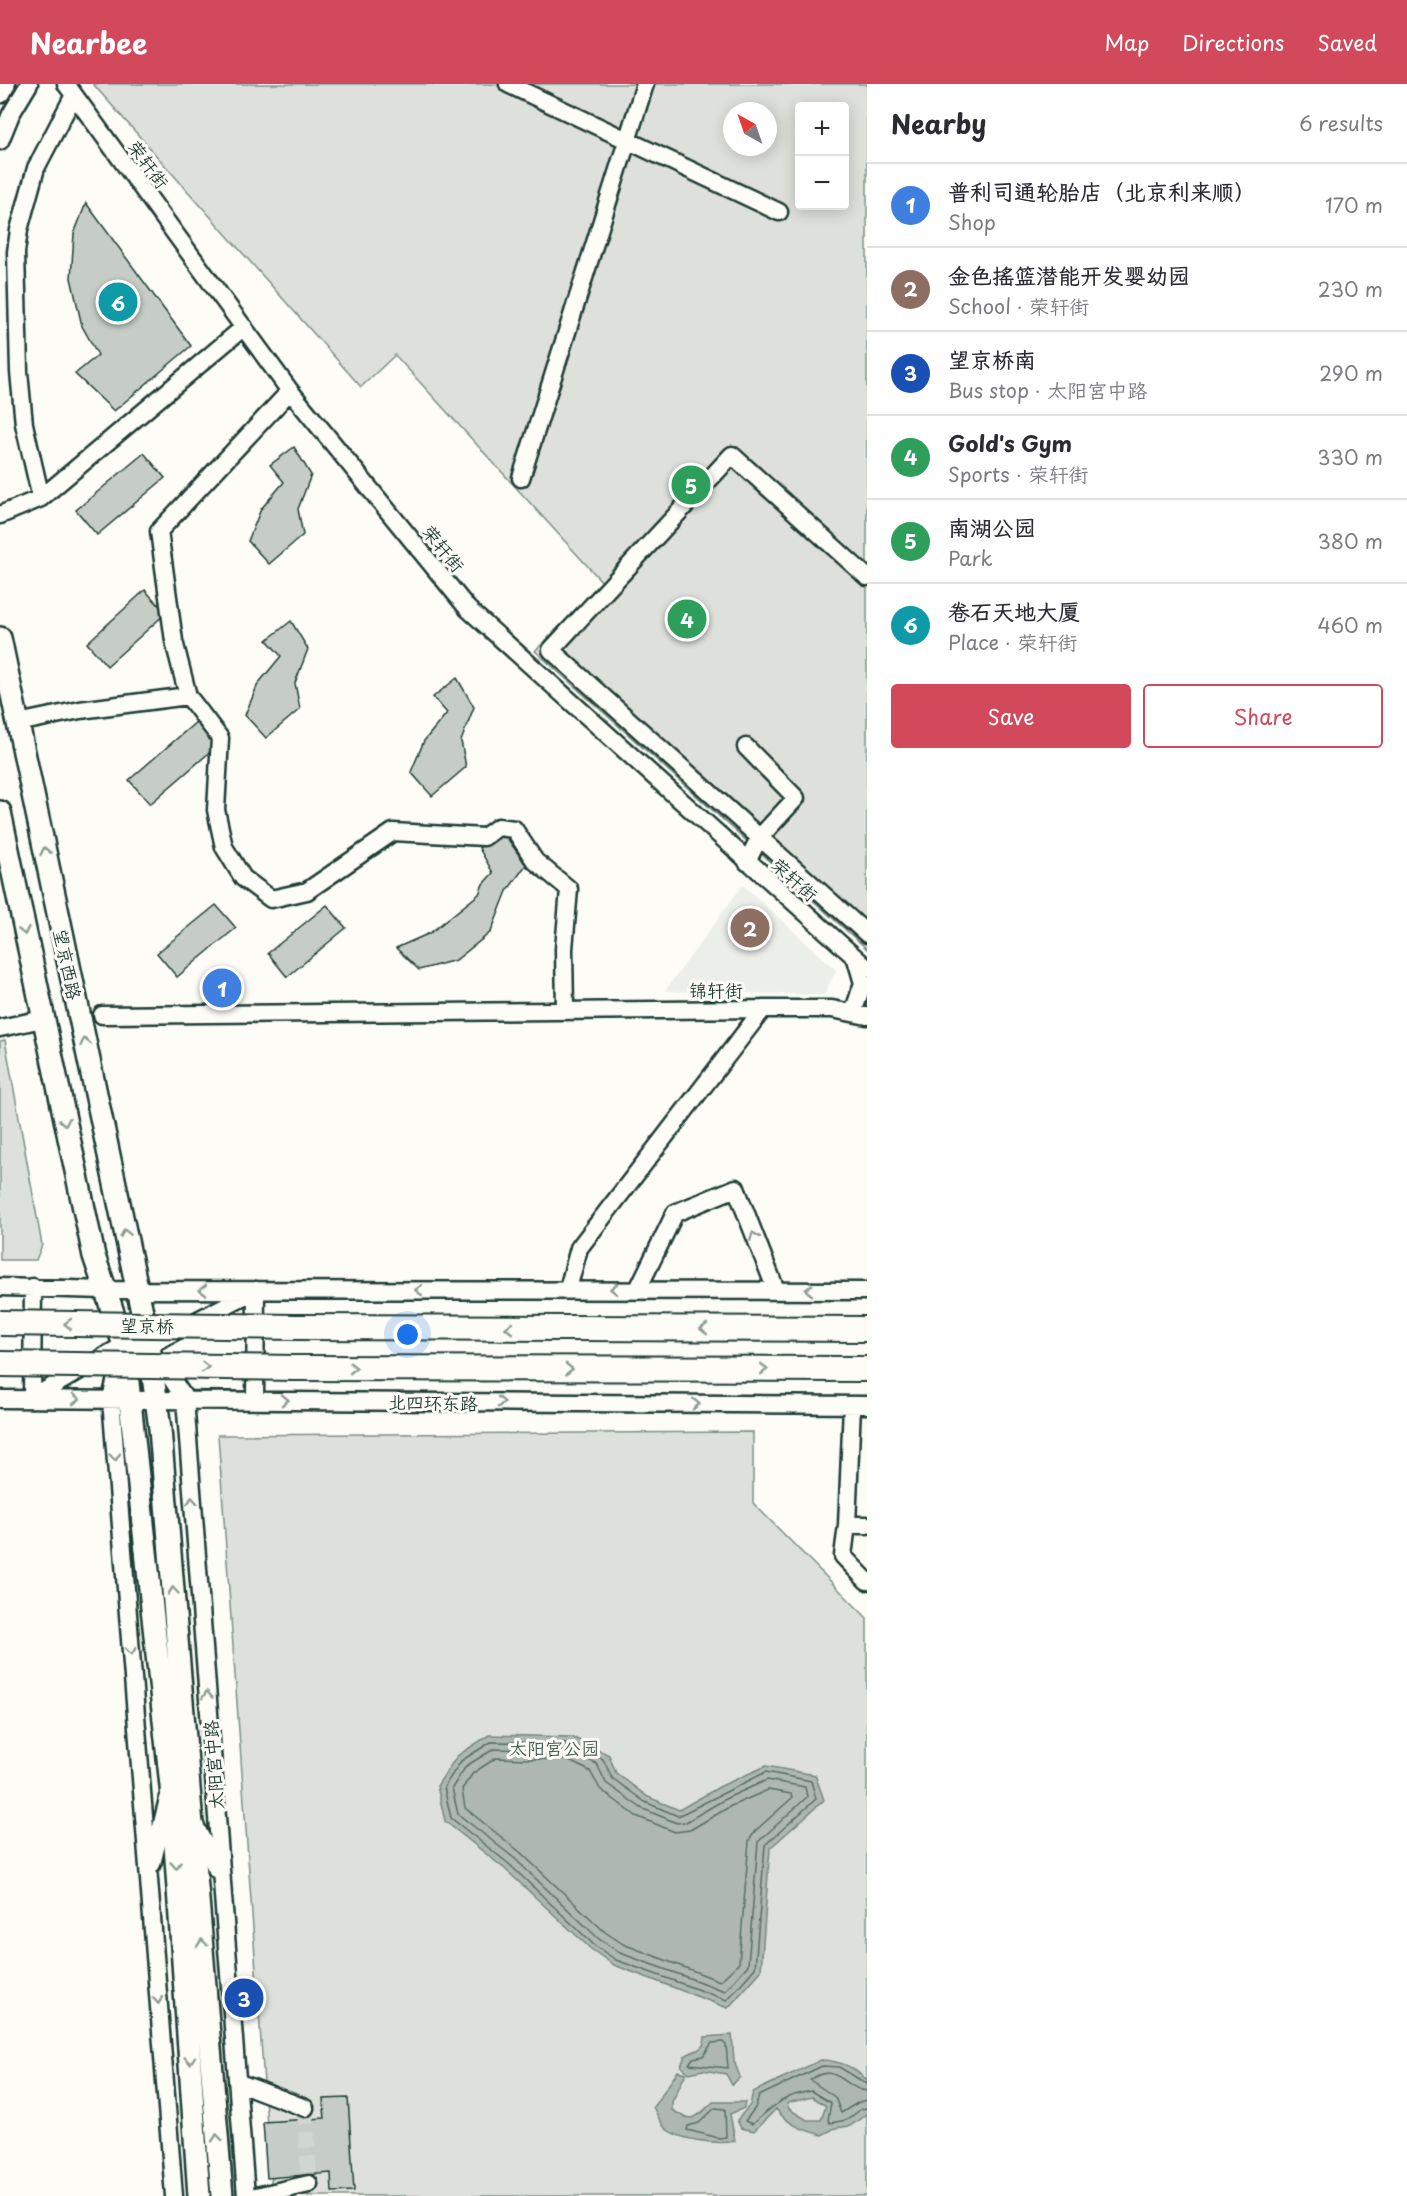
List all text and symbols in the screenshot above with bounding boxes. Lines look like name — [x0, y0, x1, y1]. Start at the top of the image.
text: Nearbee — [30, 21, 147, 64]
text: Map — [1104, 26, 1149, 58]
text: Directions — [1182, 26, 1284, 58]
text: Saved — [1317, 26, 1377, 58]
north arrow — [723, 102, 777, 156]
map controls — [795, 102, 849, 210]
button: + — [795, 102, 849, 156]
text: Nearby — [891, 104, 986, 143]
text: 6 results — [1299, 108, 1383, 138]
street label: 荣轩街 — [122, 134, 176, 194]
button: − — [795, 156, 849, 210]
text: 普利司通轮胎店（北京利来顺） — [948, 174, 1256, 207]
text: 1 — [906, 190, 915, 220]
text: 170 m — [1325, 190, 1383, 220]
text: Shop — [948, 207, 996, 237]
text: 金色摇篮潜能开发婴幼园 — [948, 258, 1190, 291]
text: 2 — [903, 274, 918, 304]
text: 230 m — [1318, 274, 1383, 304]
pin: 6 — [98, 280, 138, 324]
text: School · 荣轩街 — [948, 291, 1089, 321]
text: 望京桥南 — [948, 342, 1036, 375]
text: 3 — [904, 358, 917, 388]
text: 290 m — [1319, 358, 1383, 388]
text: Bus stop · 太阳宫中路 — [948, 375, 1147, 405]
text: Gold's Gym — [948, 426, 1072, 459]
text: 4 — [904, 442, 917, 472]
text: 330 m — [1317, 442, 1383, 472]
text: Sports · 荣轩街 — [948, 459, 1088, 489]
pin: 5 — [672, 462, 710, 508]
text: 南湖公园 — [948, 510, 1036, 543]
street label: 荣轩街 — [417, 519, 471, 577]
text: 5 — [904, 526, 917, 556]
text: 380 m — [1317, 526, 1383, 556]
text: Park — [948, 543, 993, 573]
text: 卷石天地大厦 — [948, 594, 1080, 627]
pin: 4 — [668, 596, 706, 642]
text: 6 — [903, 610, 918, 640]
text: 460 m — [1317, 610, 1383, 640]
text: Place · 荣轩街 — [948, 627, 1078, 657]
button: Save — [891, 684, 1131, 748]
button: Share — [1143, 684, 1383, 748]
one-way arrow — [39, 847, 52, 857]
street label: 荣轩街 — [766, 851, 824, 907]
pin: 2 — [730, 906, 770, 950]
one-way arrow — [17, 926, 30, 936]
street label: 望京西路 — [47, 926, 89, 1002]
pin: 1 — [202, 966, 242, 1010]
street label: 锦轩街 — [689, 976, 743, 1003]
one-way arrow — [79, 1037, 92, 1047]
one-way arrow — [58, 1116, 71, 1126]
one-way arrow — [119, 1228, 132, 1238]
one-way arrow — [749, 1231, 762, 1241]
one-way arrow — [609, 1283, 618, 1295]
one-way arrow — [198, 1284, 207, 1296]
one-way arrow — [414, 1284, 423, 1296]
one-way arrow — [804, 1284, 813, 1297]
street label: 望京桥 — [120, 1311, 174, 1339]
one-way arrow — [64, 1318, 73, 1330]
your location — [393, 1320, 422, 1349]
one-way arrow — [504, 1322, 513, 1334]
one-way arrow — [699, 1323, 708, 1335]
one-way arrow — [201, 1361, 210, 1373]
one-way arrow — [348, 1362, 357, 1374]
one-way arrow — [564, 1363, 573, 1375]
one-way arrow — [759, 1363, 768, 1375]
street label: 北四环东路 — [388, 1388, 478, 1416]
one-way arrow — [72, 1393, 81, 1405]
one-way arrow — [280, 1394, 289, 1406]
one-way arrow — [496, 1396, 505, 1408]
one-way arrow — [691, 1398, 700, 1410]
one-way arrow — [108, 1452, 121, 1461]
one-way arrow — [186, 1496, 199, 1505]
one-way arrow — [167, 1586, 180, 1595]
one-way arrow — [124, 1647, 137, 1656]
one-way arrow — [201, 1690, 214, 1699]
street label: 太阳宫中路 — [196, 1719, 230, 1811]
park label: 太阳宫公园 — [509, 1734, 599, 1761]
one-way arrow — [169, 1861, 182, 1870]
one-way arrow — [195, 1939, 208, 1948]
pin: 3 — [224, 1976, 264, 2020]
one-way arrow — [151, 1996, 164, 2005]
one-way arrow — [183, 2055, 196, 2064]
one-way arrow — [211, 2133, 224, 2142]

